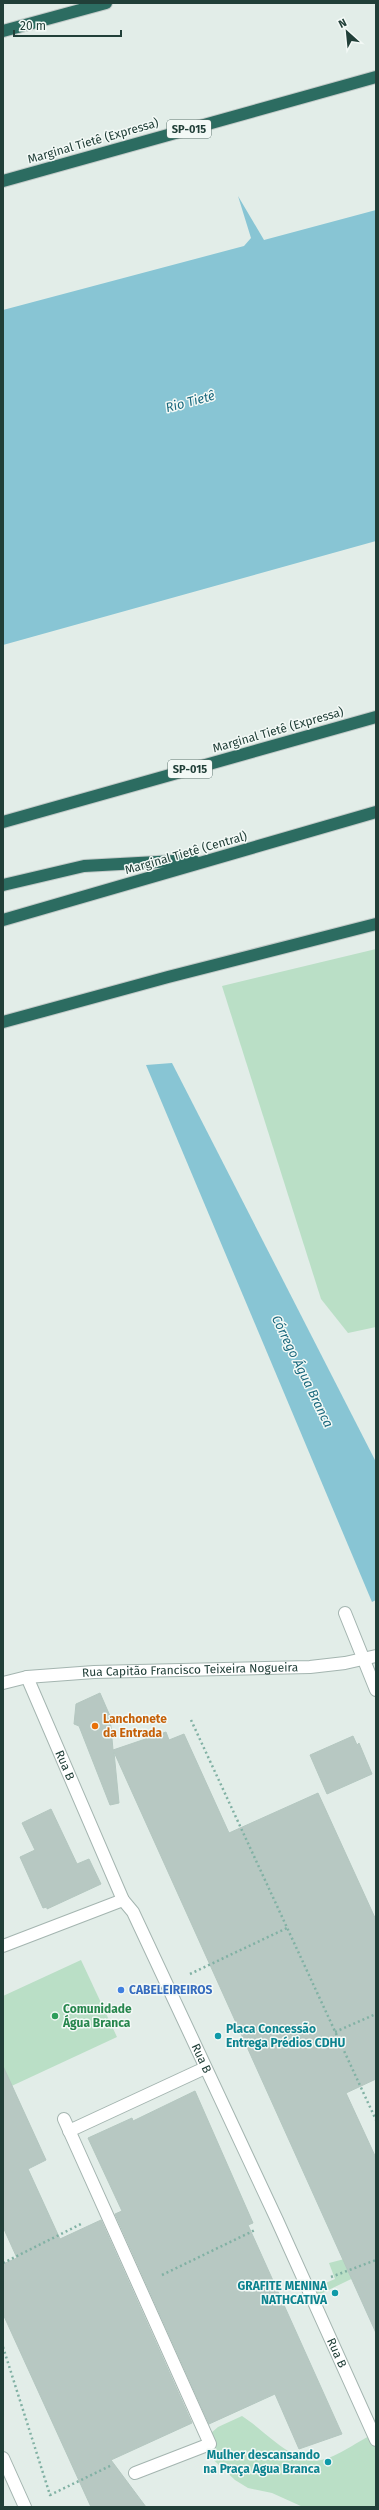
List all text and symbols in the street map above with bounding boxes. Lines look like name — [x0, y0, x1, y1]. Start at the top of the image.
scale bar — [14, 12, 121, 38]
north arrow — [327, 12, 367, 52]
text: N — [336, 16, 349, 31]
text: 20 m — [20, 19, 46, 33]
street label: Marginal Tietê (Expressa) — [26, 116, 160, 166]
road number: SP-015 — [167, 120, 211, 138]
water label: Rio Tietê — [164, 388, 217, 415]
street label: Marginal Tietê (Expressa) — [211, 705, 345, 755]
road number: SP-015 — [168, 760, 212, 778]
street label: Marginal Tietê (Central) — [123, 829, 249, 877]
water label: Córrego Água Branca — [269, 1313, 336, 1430]
street label: Rua Capitão Francisco Teixeira Nogueira — [81, 1660, 298, 1680]
place label: Lanchonete da Entrada — [103, 1712, 167, 1740]
marker: Lanchonete da Entrada — [90, 1721, 100, 1731]
street label: Rua B — [52, 1748, 78, 1782]
place label: CABELEIREIROS — [129, 1983, 212, 1997]
marker: CABELEIREIROS — [116, 1985, 126, 1995]
place label: Comunidade Água Branca — [62, 2002, 132, 2030]
marker: Comunidade Água Branca — [50, 2011, 60, 2021]
place label: Placa Concessão Entrega Prédios CDHU — [226, 2022, 346, 2050]
marker: Placa Concessão Entrega Prédios CDHU — [213, 2031, 223, 2041]
street label: Rua B — [188, 2041, 214, 2076]
place label: GRAFITE MENINA NATHCATIVA — [238, 2279, 328, 2307]
marker: GRAFITE MENINA NATHCATIVA — [330, 2288, 340, 2298]
street label: Rua B — [324, 2336, 350, 2370]
place label: Mulher descansando na Praça Agua Branca — [203, 2448, 320, 2477]
marker: Mulher descansando na Praça Agua Branca — [323, 2457, 333, 2467]

